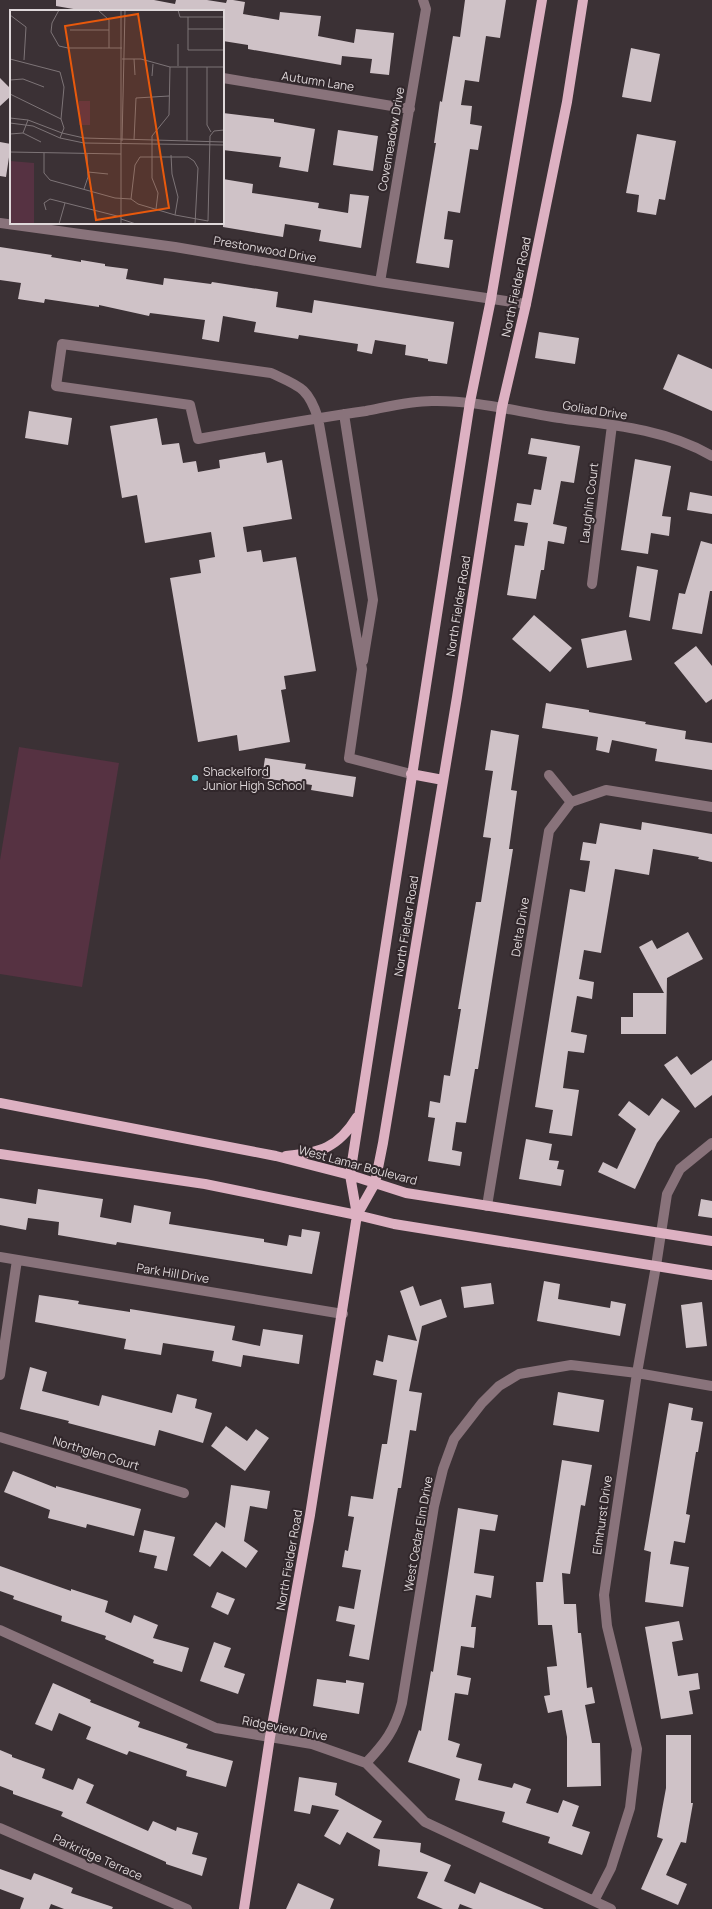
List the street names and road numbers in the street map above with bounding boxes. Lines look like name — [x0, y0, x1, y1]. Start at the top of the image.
street label: Autumn Lane — [280, 67, 356, 95]
street label: Covemeadow Drive — [373, 86, 409, 192]
street label: Prestonwood Drive — [212, 232, 318, 266]
street label: North Fielder Road — [497, 235, 535, 339]
street label: Goliad Drive — [561, 396, 629, 424]
street label: Laughlin Court — [576, 461, 602, 544]
street label: North Fielder Road — [442, 554, 474, 658]
street label: North Fielder Road — [390, 874, 422, 978]
street label: Delta Drive — [507, 896, 533, 958]
street label: West Lamar Boulevard — [297, 1141, 419, 1189]
street label: Park Hill Drive — [135, 1259, 211, 1287]
street label: Northglen Court — [51, 1432, 142, 1474]
street label: Elmhurst Drive — [588, 1474, 616, 1556]
street label: West Cedar Elm Drive — [399, 1475, 437, 1593]
street label: North Fielder Road — [272, 1508, 306, 1612]
street label: Ridgeview Drive — [241, 1711, 329, 1745]
street label: Parkridge Terrace — [50, 1830, 146, 1884]

